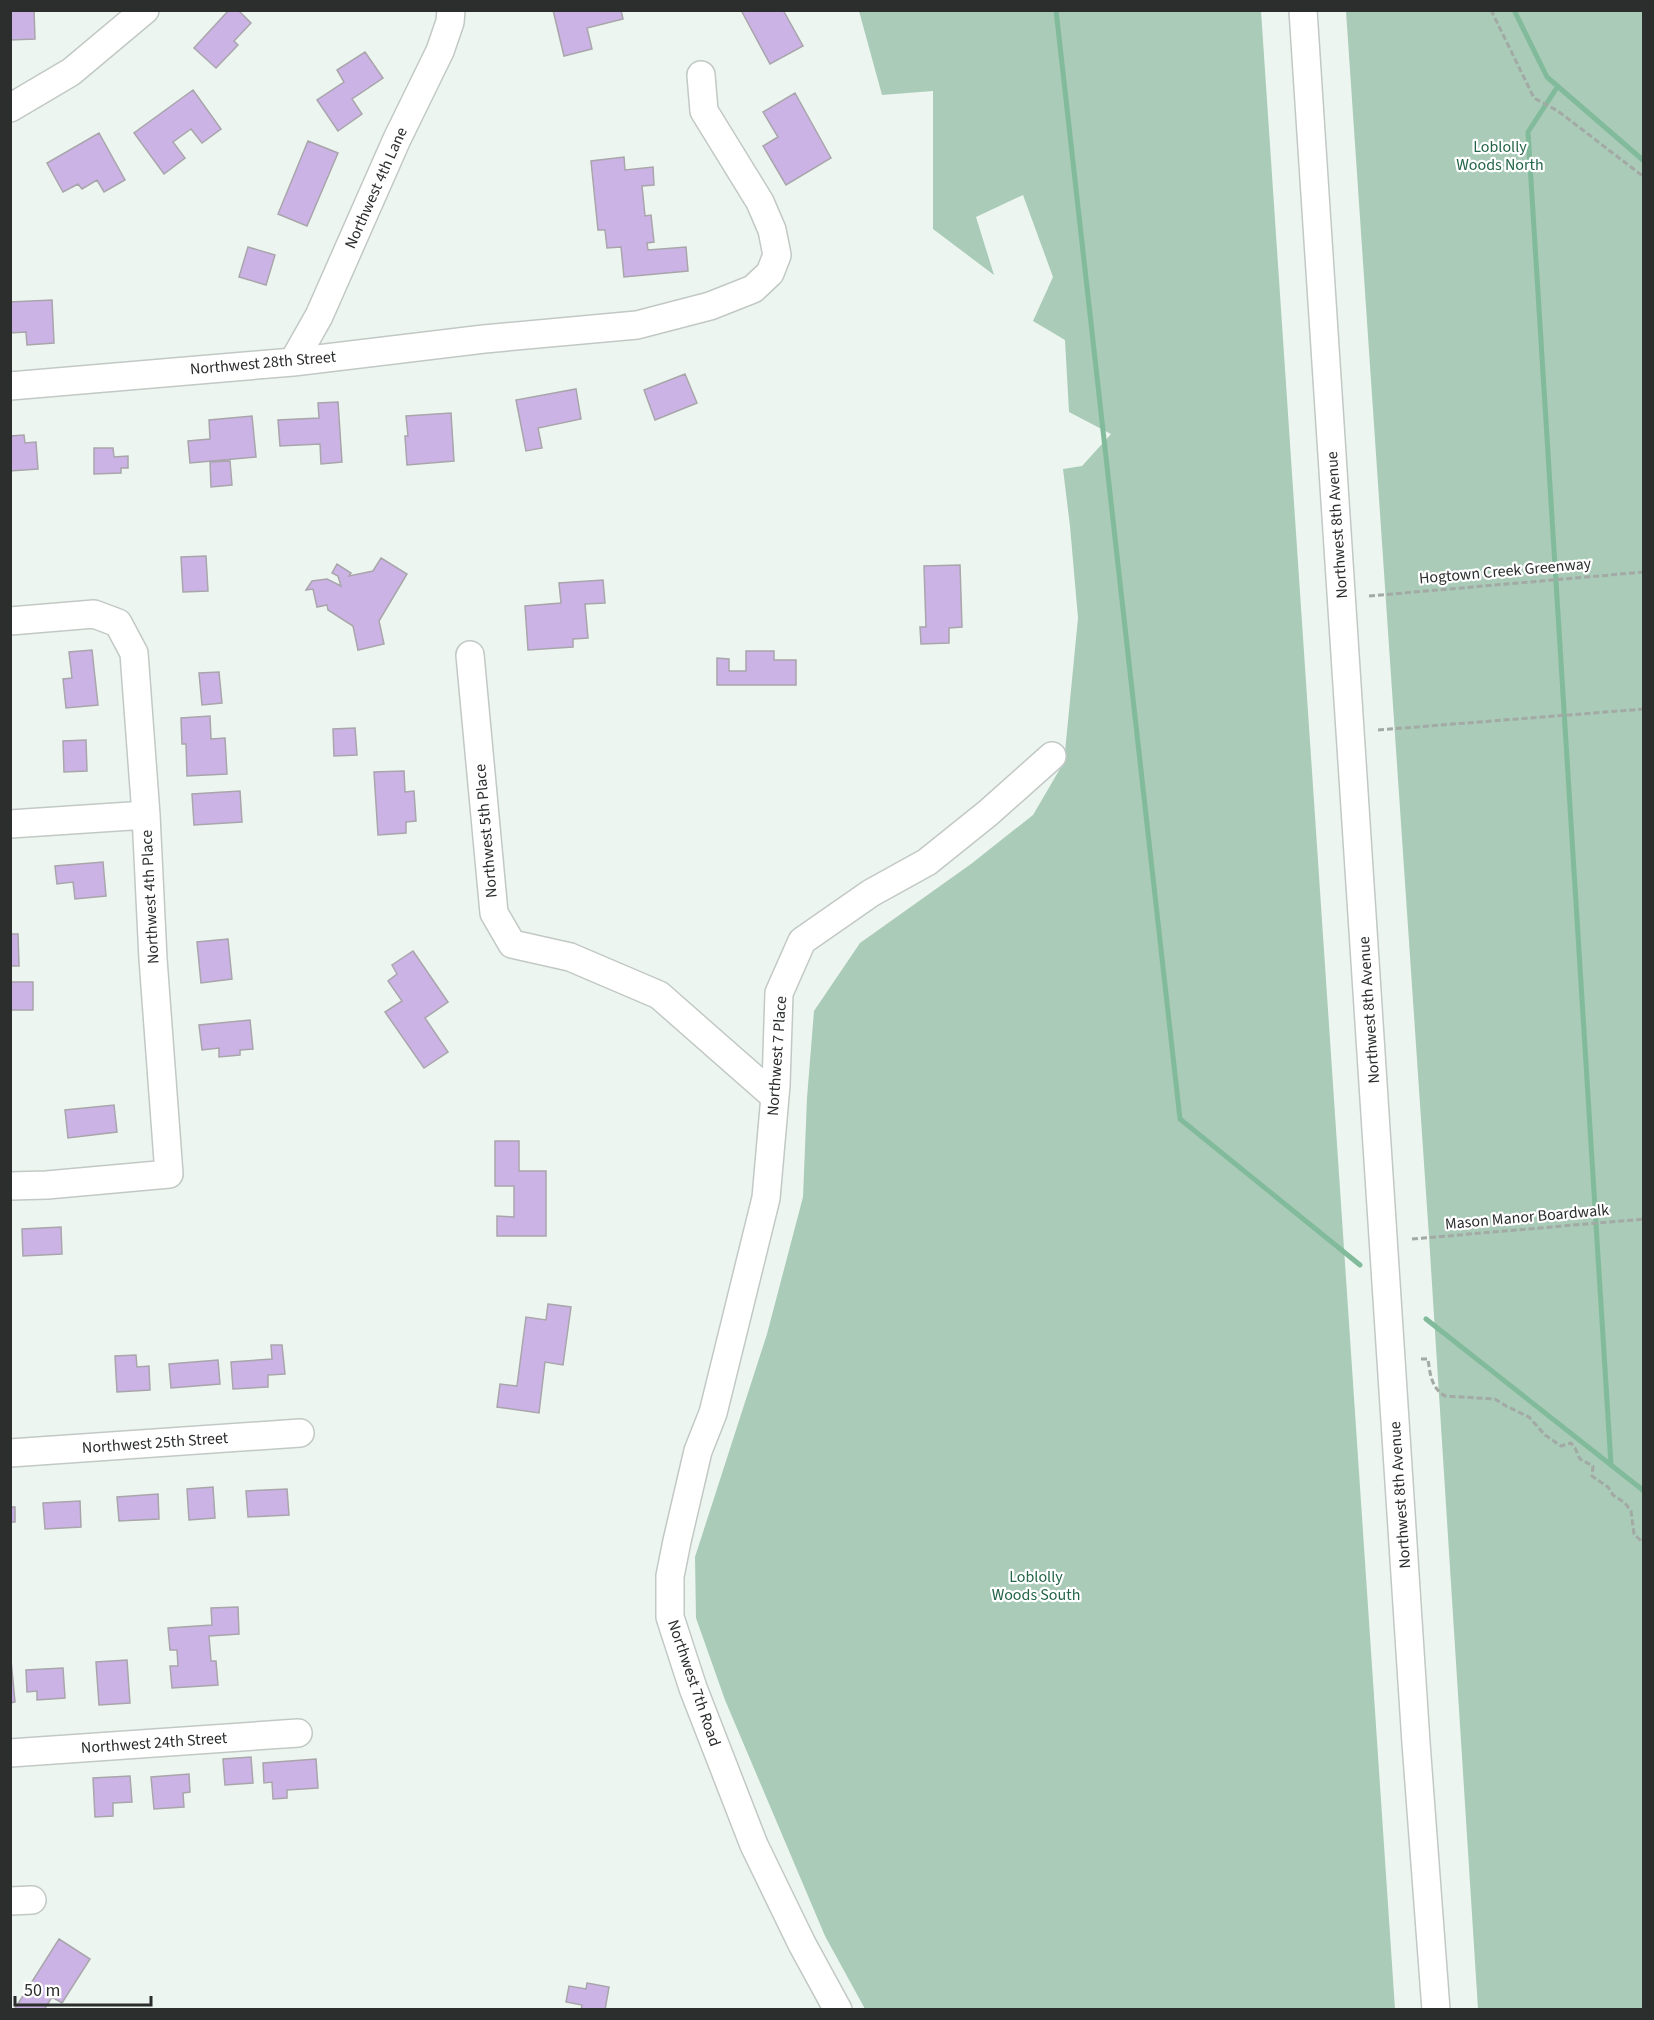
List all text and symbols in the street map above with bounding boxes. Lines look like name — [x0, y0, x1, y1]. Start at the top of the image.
street label: Northwest 4th Lane — [339, 124, 413, 252]
park label: Loblolly Woods North — [1456, 136, 1544, 176]
street label: Northwest 28th Street — [189, 346, 337, 380]
street label: Northwest 8th Avenue — [1321, 451, 1353, 599]
street label: Hogtown Creek Greenway — [1418, 552, 1593, 589]
street label: Northwest 5th Place — [469, 763, 503, 899]
street label: Northwest 4th Place — [135, 829, 165, 965]
street label: Northwest 8th Avenue — [1353, 936, 1385, 1084]
street label: Northwest 7 Place — [762, 995, 792, 1117]
street label: Mason Manor Boardwalk — [1444, 1199, 1610, 1235]
street label: Northwest 8th Avenue — [1384, 1421, 1416, 1569]
street label: Northwest 25th Street — [81, 1427, 229, 1459]
park label: Loblolly Woods South — [992, 1566, 1080, 1606]
street label: Northwest 7th Road — [662, 1617, 726, 1749]
street label: Northwest 24th Street — [80, 1727, 228, 1759]
scale bar — [15, 1969, 152, 2007]
text: 50 m — [24, 1978, 60, 2003]

